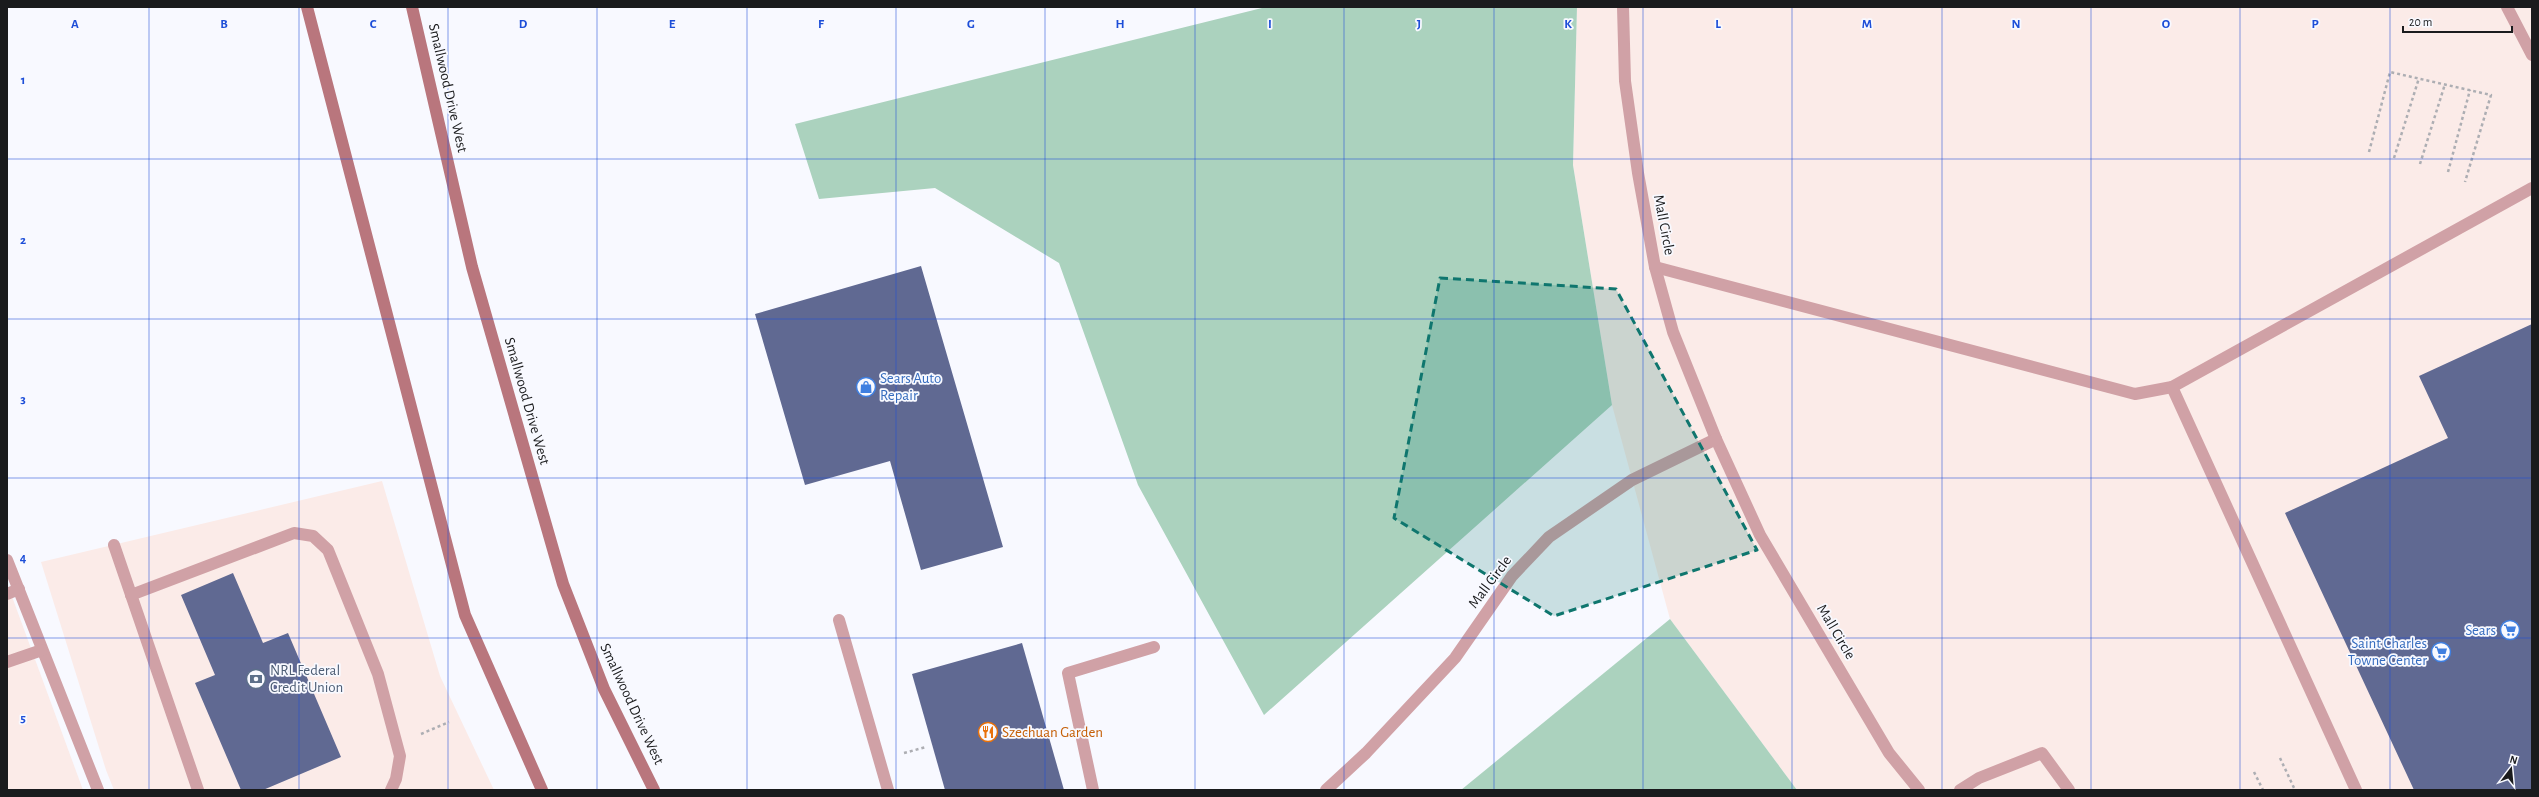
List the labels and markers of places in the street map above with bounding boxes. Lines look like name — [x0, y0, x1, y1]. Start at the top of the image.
place label: Sears Auto Repair — [880, 371, 941, 403]
shop icon: Sears Auto Repair — [855, 376, 877, 398]
supermarket icon: Sears — [2499, 619, 2521, 641]
place label: Sears — [2465, 623, 2496, 638]
place label: Saint Charles Towne Center — [2348, 636, 2427, 668]
supermarket icon: Saint Charles Towne Center — [2430, 641, 2452, 663]
place label: NRL Federal Credit Union — [270, 663, 343, 695]
bank icon: NRL Federal Credit Union — [245, 668, 267, 690]
restaurant icon: Szechuan Garden — [977, 721, 999, 743]
place label: Szechuan Garden — [1002, 725, 1103, 740]

